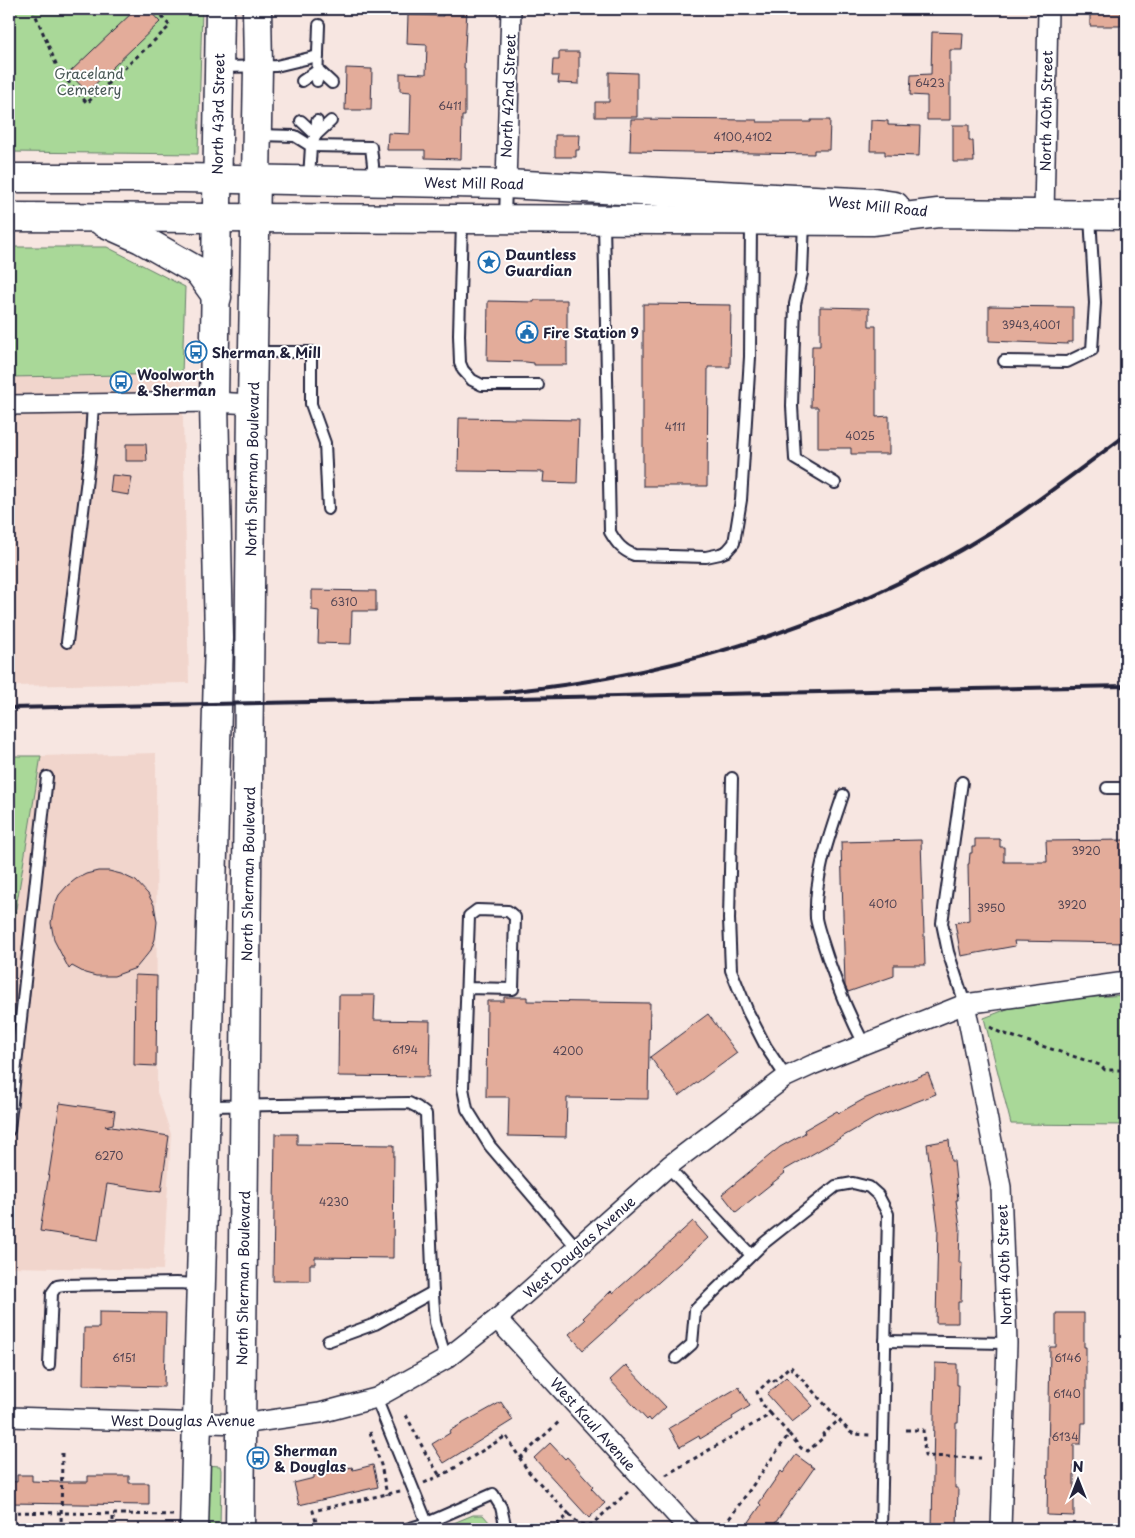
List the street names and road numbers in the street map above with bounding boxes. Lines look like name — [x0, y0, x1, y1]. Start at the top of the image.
street label: North 42nd Street — [495, 33, 521, 158]
street label: North 40th Street — [1034, 50, 1058, 172]
street label: North 43rd Street — [206, 53, 230, 175]
street label: West Mill Road — [424, 172, 524, 194]
street label: West Mill Road — [827, 190, 929, 222]
street label: North Sherman Boulevard — [240, 381, 264, 557]
street label: North Sherman Boulevard — [236, 786, 260, 962]
street label: North Sherman Boulevard — [231, 1190, 255, 1366]
street label: West Douglas Avenue — [518, 1191, 640, 1303]
street label: North 40th Street — [991, 1204, 1017, 1326]
street label: West Kaul Avenue — [545, 1373, 641, 1476]
street label: West Douglas Avenue — [111, 1410, 256, 1431]

